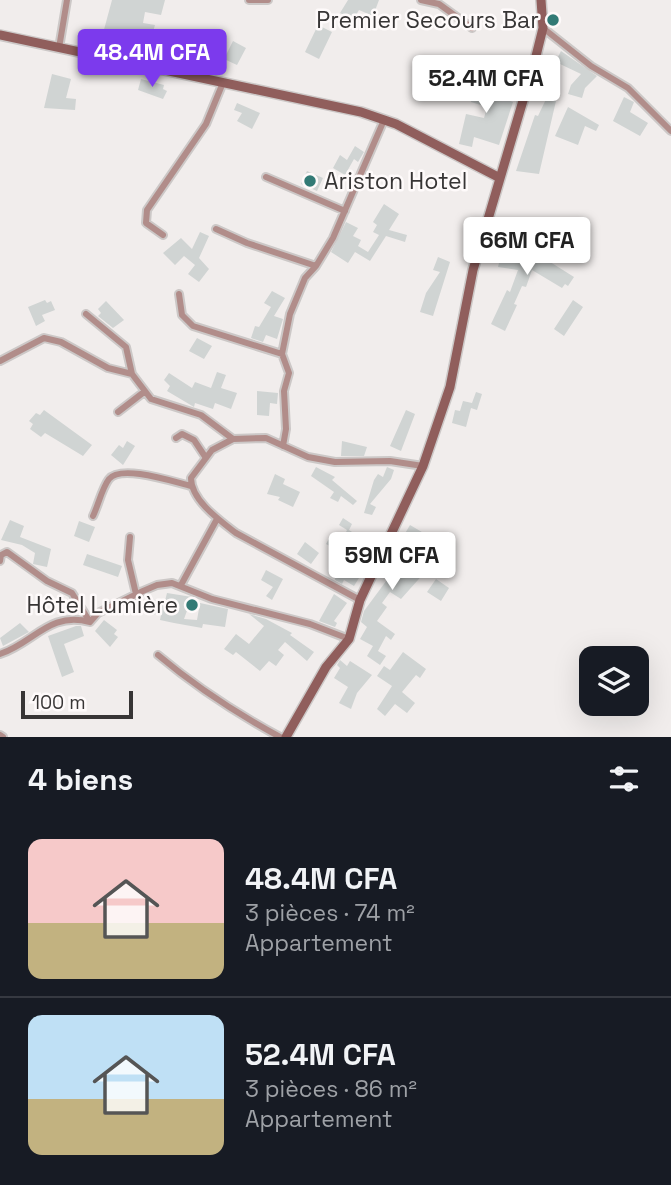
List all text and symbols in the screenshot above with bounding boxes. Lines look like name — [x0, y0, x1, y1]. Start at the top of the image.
place label: Premier Secours Bar — [316, 5, 539, 35]
marker: Premier Secours Bar — [545, 12, 561, 28]
pin: 48.4M CFA — [72, 29, 232, 89]
text: 48.4M CFA — [94, 37, 210, 67]
pin: 52.4M CFA — [406, 55, 566, 115]
text: 52.4M CFA — [428, 63, 544, 93]
place label: Ariston Hotel — [324, 166, 467, 196]
marker: Ariston Hotel — [302, 173, 318, 189]
pin: 66M CFA — [462, 218, 592, 277]
text: 66M CFA — [479, 225, 575, 255]
pin: 59M CFA — [327, 532, 457, 592]
text: 59M CFA — [345, 540, 439, 570]
place label: Hôtel Lumière — [26, 590, 178, 620]
marker: Hôtel Lumière — [184, 597, 200, 613]
map controls — [579, 646, 649, 716]
button: layers — [579, 646, 649, 716]
scale bar — [21, 688, 133, 720]
text: 100 m — [32, 690, 86, 715]
text: 4 biens — [28, 760, 133, 799]
icon: filters — [605, 760, 643, 798]
text: 48.4M CFA — [245, 859, 397, 898]
icon: home — [84, 867, 168, 951]
text: 3 pièces · 74 m² — [245, 898, 415, 928]
text: Appartement — [245, 928, 393, 958]
text: 52.4M CFA — [245, 1035, 396, 1074]
icon: home — [84, 1043, 168, 1127]
text: 3 pièces · 86 m² — [245, 1074, 417, 1104]
text: Appartement — [245, 1104, 393, 1134]

